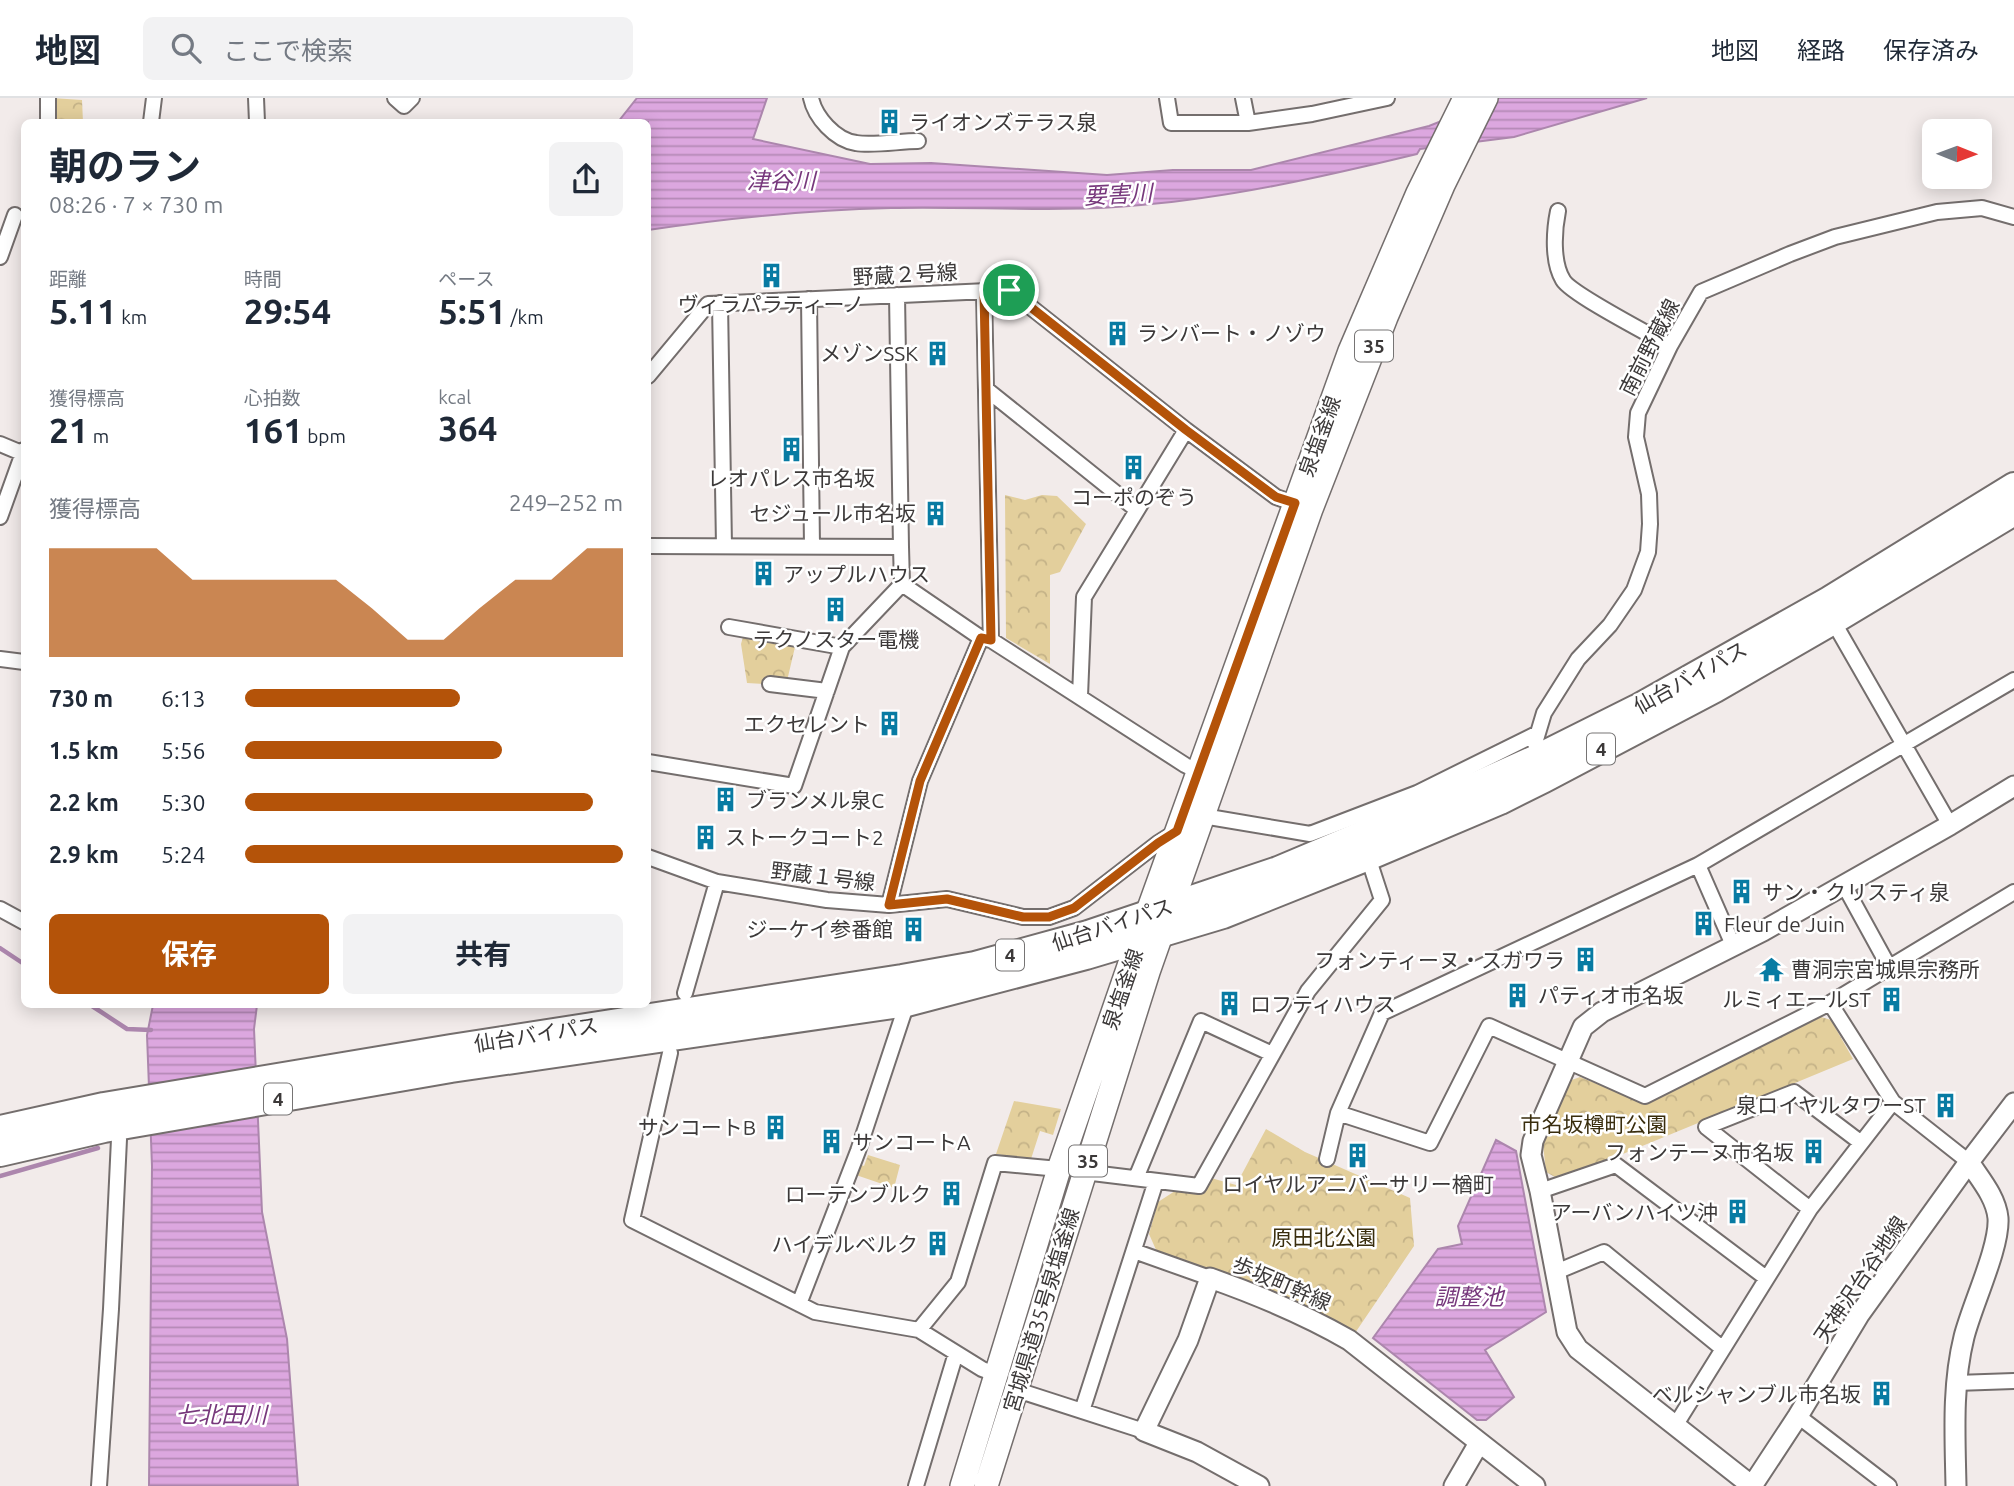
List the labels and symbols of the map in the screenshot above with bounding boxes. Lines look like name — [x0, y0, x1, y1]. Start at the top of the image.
building icon: ライオンズテラス泉 — [875, 108, 903, 136]
place label: ライオンズテラス泉 — [909, 110, 1097, 134]
north arrow — [1922, 119, 1992, 189]
water label: 津谷川 — [747, 168, 819, 193]
water label: 要害川 — [1083, 180, 1156, 208]
street label: 野蔵２号線 — [852, 259, 958, 289]
pin — [979, 260, 1039, 320]
building icon: ヴィラパラティーノ — [757, 261, 785, 289]
place label: ヴィラパラティーノ — [678, 292, 864, 316]
street label: 南前野蔵線 — [1614, 295, 1684, 399]
building icon: ランバート・ノゾウ — [1103, 319, 1131, 347]
place label: ランバート・ノゾウ — [1137, 321, 1326, 345]
road number: 35 — [1355, 330, 1393, 362]
building icon: メゾンSSK — [924, 339, 952, 367]
place label: メゾンSSK — [820, 341, 918, 365]
street label: 泉塩釜線 — [1293, 392, 1345, 480]
building icon: レオパレス市名坂 — [777, 435, 805, 463]
building icon: コーポのぞう — [1120, 454, 1148, 482]
place label: レオパレス市名坂 — [707, 466, 875, 490]
place label: コーポのぞう — [1071, 485, 1197, 509]
building icon: セジュール市名坂 — [922, 499, 950, 527]
place label: セジュール市名坂 — [749, 501, 916, 525]
building icon: アップルハウス — [749, 560, 777, 588]
place label: アップルハウス — [783, 562, 930, 586]
building icon: テクノスター電機 — [822, 596, 850, 624]
place label: テクノスター電機 — [753, 627, 919, 651]
street label: 仙台バイパス — [1629, 636, 1751, 718]
building icon: エクセレント — [876, 710, 904, 738]
place label: エクセレント — [744, 712, 870, 736]
road number: 4 — [1587, 734, 1615, 764]
building icon: ブランメル泉C — [712, 786, 740, 814]
place label: ブランメル泉C — [746, 788, 884, 812]
building icon: ストークコート2 — [691, 823, 719, 851]
place label: ストークコート2 — [725, 825, 884, 849]
street label: 野蔵１号線 — [769, 858, 877, 894]
building icon: サン・クリスティ泉 — [1728, 878, 1756, 906]
place label: サン・クリスティ泉 — [1762, 880, 1950, 904]
street label: 仙台バイパス — [1049, 893, 1175, 955]
building icon: Fleur de Juin — [1690, 910, 1718, 938]
place label: Fleur de Juin — [1724, 912, 1845, 936]
building icon: ジーケイ参番館 — [899, 915, 927, 943]
place label: ジーケイ参番館 — [746, 917, 893, 941]
road number: 4 — [996, 940, 1024, 970]
street label: 泉塩釜線 — [1097, 945, 1147, 1033]
building icon: フォンティーヌ・スガワラ — [1571, 946, 1599, 974]
place label: フォンティーヌ・スガワラ — [1314, 948, 1565, 972]
temple icon: 曹洞宗宮城県宗務所 — [1757, 955, 1785, 983]
place label: 曹洞宗宮城県宗務所 — [1791, 957, 1980, 981]
building icon: パティオ市名坂 — [1504, 981, 1532, 1009]
place label: パティオ市名坂 — [1538, 983, 1684, 1007]
building icon: ルミィエールST — [1877, 985, 1905, 1013]
place label: ルミィエールST — [1722, 987, 1871, 1011]
building icon: ロフティハウス — [1216, 990, 1244, 1018]
place label: ロフティハウス — [1250, 992, 1396, 1016]
street label: 仙台バイパス — [472, 1012, 600, 1056]
road number: 4 — [264, 1084, 292, 1114]
building icon: 泉ロイヤルタワーST — [1932, 1091, 1960, 1119]
place label: 泉ロイヤルタワーST — [1736, 1093, 1926, 1117]
park label: 市名坂樽町公園 — [1521, 1112, 1668, 1136]
building icon: サンコートB — [762, 1113, 790, 1141]
place label: サンコートB — [638, 1115, 756, 1139]
building icon: サンコートA — [818, 1128, 846, 1156]
place label: サンコートA — [852, 1130, 971, 1154]
building icon: フォンテーヌ市名坂 — [1800, 1138, 1828, 1166]
place label: フォンテーヌ市名坂 — [1605, 1140, 1794, 1164]
building icon: ロイヤルアニバーサリー楢町 — [1344, 1141, 1372, 1169]
road number: 35 — [1069, 1146, 1107, 1176]
place label: ロイヤルアニバーサリー楢町 — [1222, 1172, 1494, 1196]
building icon: ローテンブルク — [937, 1180, 965, 1208]
place label: ローテンブルク — [785, 1182, 931, 1206]
building icon: アーバンハイツ沖 — [1724, 1198, 1752, 1226]
place label: アーバンハイツ沖 — [1551, 1200, 1718, 1224]
street label: 宮城県道35号泉塩釜線 — [998, 1205, 1084, 1415]
street label: 天神沢台谷地線 — [1809, 1211, 1911, 1347]
park label: 原田北公園 — [1272, 1225, 1377, 1249]
building icon: ハイデルベルク — [924, 1230, 952, 1258]
place label: ハイデルベルク — [771, 1232, 918, 1256]
street label: 歩坂町幹線 — [1229, 1251, 1335, 1315]
water label: 調整池 — [1435, 1284, 1506, 1309]
building icon: ベルシャンブル市名坂 — [1867, 1380, 1895, 1408]
place label: ベルシャンブル市名坂 — [1652, 1382, 1861, 1406]
water label: 七北田川 — [175, 1402, 270, 1427]

